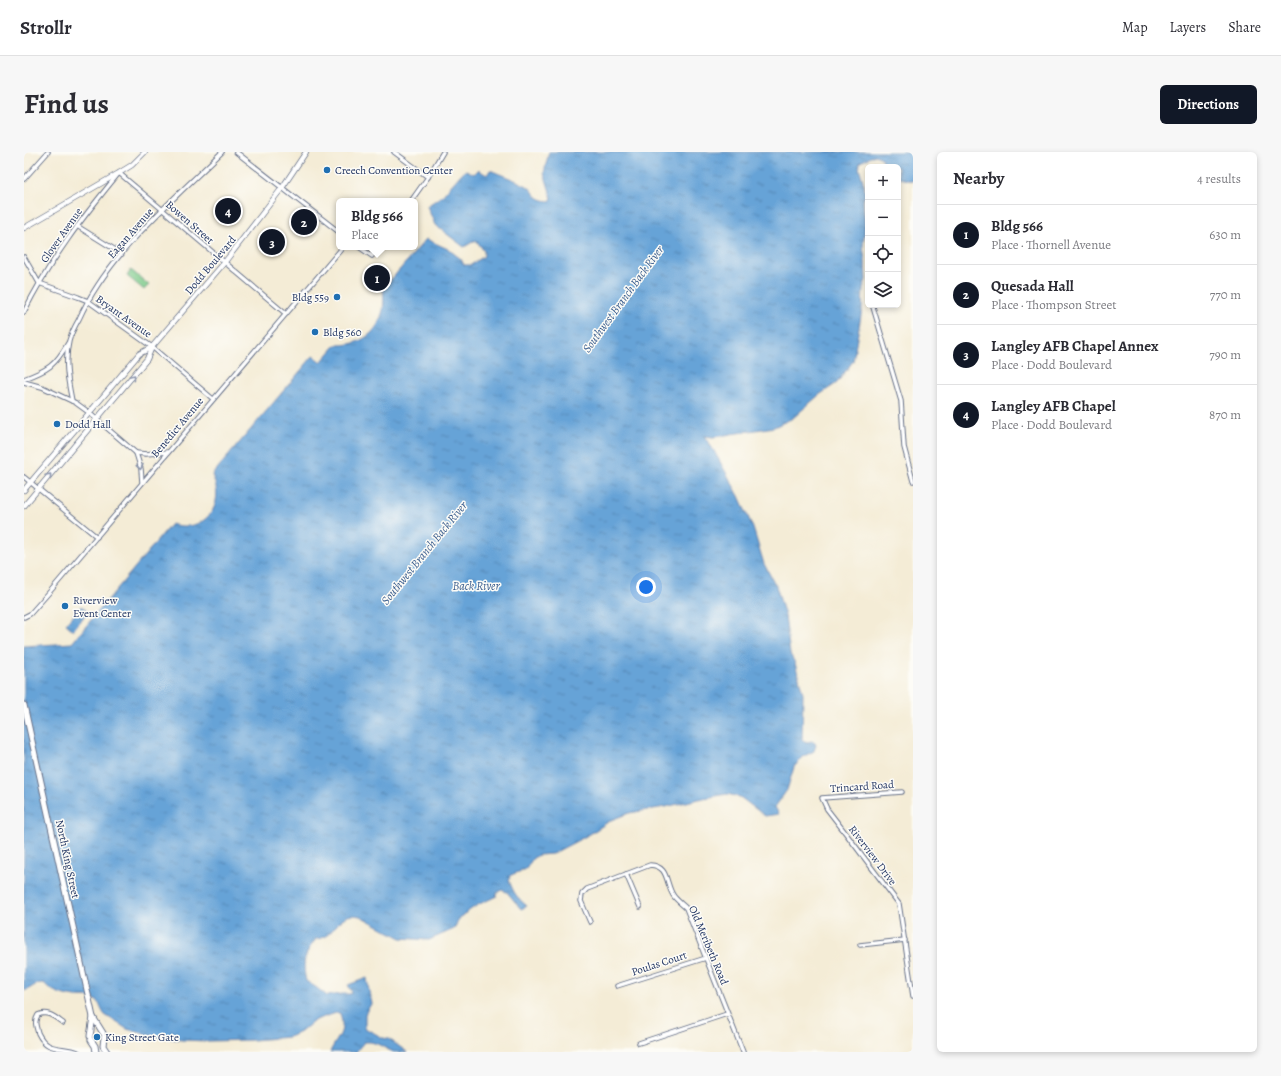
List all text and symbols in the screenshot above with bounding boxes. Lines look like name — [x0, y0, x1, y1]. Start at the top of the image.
text: Strollr — [20, 15, 72, 41]
text: Map — [1122, 18, 1148, 37]
text: Layers — [1170, 18, 1206, 37]
text: Share — [1228, 18, 1261, 37]
text: Find us — [24, 85, 109, 123]
button: Directions — [1160, 85, 1257, 124]
place label: Creech Convention Center — [335, 163, 453, 178]
map controls — [865, 164, 901, 308]
button: + — [865, 164, 901, 200]
marker: Creech Convention Center — [322, 165, 332, 175]
text: Nearby — [953, 167, 1004, 190]
text: 4 results — [1197, 170, 1241, 187]
pin: 4 — [215, 196, 241, 226]
street label: Bowen Street — [162, 197, 217, 248]
popup — [336, 198, 418, 250]
button: − — [865, 200, 901, 236]
street label: Glover Avenue — [37, 205, 86, 266]
street label: Eagan Avenue — [104, 205, 157, 262]
text: Bldg 566 — [351, 206, 403, 226]
pin: 2 — [291, 207, 317, 237]
text: Bldg 566 — [991, 216, 1043, 236]
text: Place — [351, 226, 379, 243]
text: 1 — [964, 226, 968, 243]
text: 630 m — [1209, 226, 1241, 243]
pin: 3 — [259, 227, 285, 257]
street label: Dodd Boulevard — [181, 233, 240, 298]
button: locate — [865, 236, 901, 272]
text: Place · Thornell Avenue — [991, 236, 1111, 253]
water label: Southwest Branch Back River — [579, 242, 668, 356]
pin: 1 — [364, 263, 390, 293]
button: layers — [865, 272, 901, 308]
text: Quesada Hall — [991, 276, 1074, 296]
text: 2 — [963, 286, 969, 303]
text: 770 m — [1210, 286, 1241, 303]
place label: Bldg 559 — [292, 290, 329, 305]
street label: Bryant Avenue — [93, 292, 155, 341]
marker: Bldg 559 — [332, 292, 342, 302]
text: Place · Thompson Street — [991, 296, 1117, 313]
place label: Bldg 560 — [323, 325, 362, 340]
marker: Bldg 560 — [310, 327, 320, 337]
text: Langley AFB Chapel Annex — [991, 336, 1158, 356]
text: 3 — [963, 346, 969, 363]
text: 790 m — [1209, 346, 1241, 363]
text: Place · Dodd Boulevard — [991, 356, 1112, 373]
one-way arrow — [128, 374, 135, 381]
street label: Benedict Avenue — [148, 394, 207, 461]
text: Langley AFB Chapel — [991, 396, 1116, 416]
text: 4 — [963, 406, 969, 423]
text: 870 m — [1209, 406, 1241, 423]
text: Place · Dodd Boulevard — [991, 416, 1112, 433]
place label: Dodd Hall — [65, 417, 111, 432]
marker: Dodd Hall — [52, 419, 62, 429]
one-way arrow — [135, 464, 144, 470]
one-way arrow — [45, 474, 52, 481]
water label: Southwest Branch Back River — [377, 497, 471, 608]
your location — [636, 577, 656, 597]
water label: Back River — [452, 578, 500, 594]
place label: Riverview Event Center — [73, 593, 131, 621]
marker: Riverview Event Center — [60, 601, 70, 611]
street label: Trincard Road — [830, 777, 894, 796]
street label: North King Street — [52, 818, 83, 900]
street label: Riverview Drive — [845, 822, 900, 888]
street label: Old Meribeth Road — [685, 903, 732, 987]
street label: Poulas Court — [630, 947, 689, 979]
place label: King Street Gate — [105, 1030, 179, 1045]
marker: King Street Gate — [92, 1032, 102, 1042]

